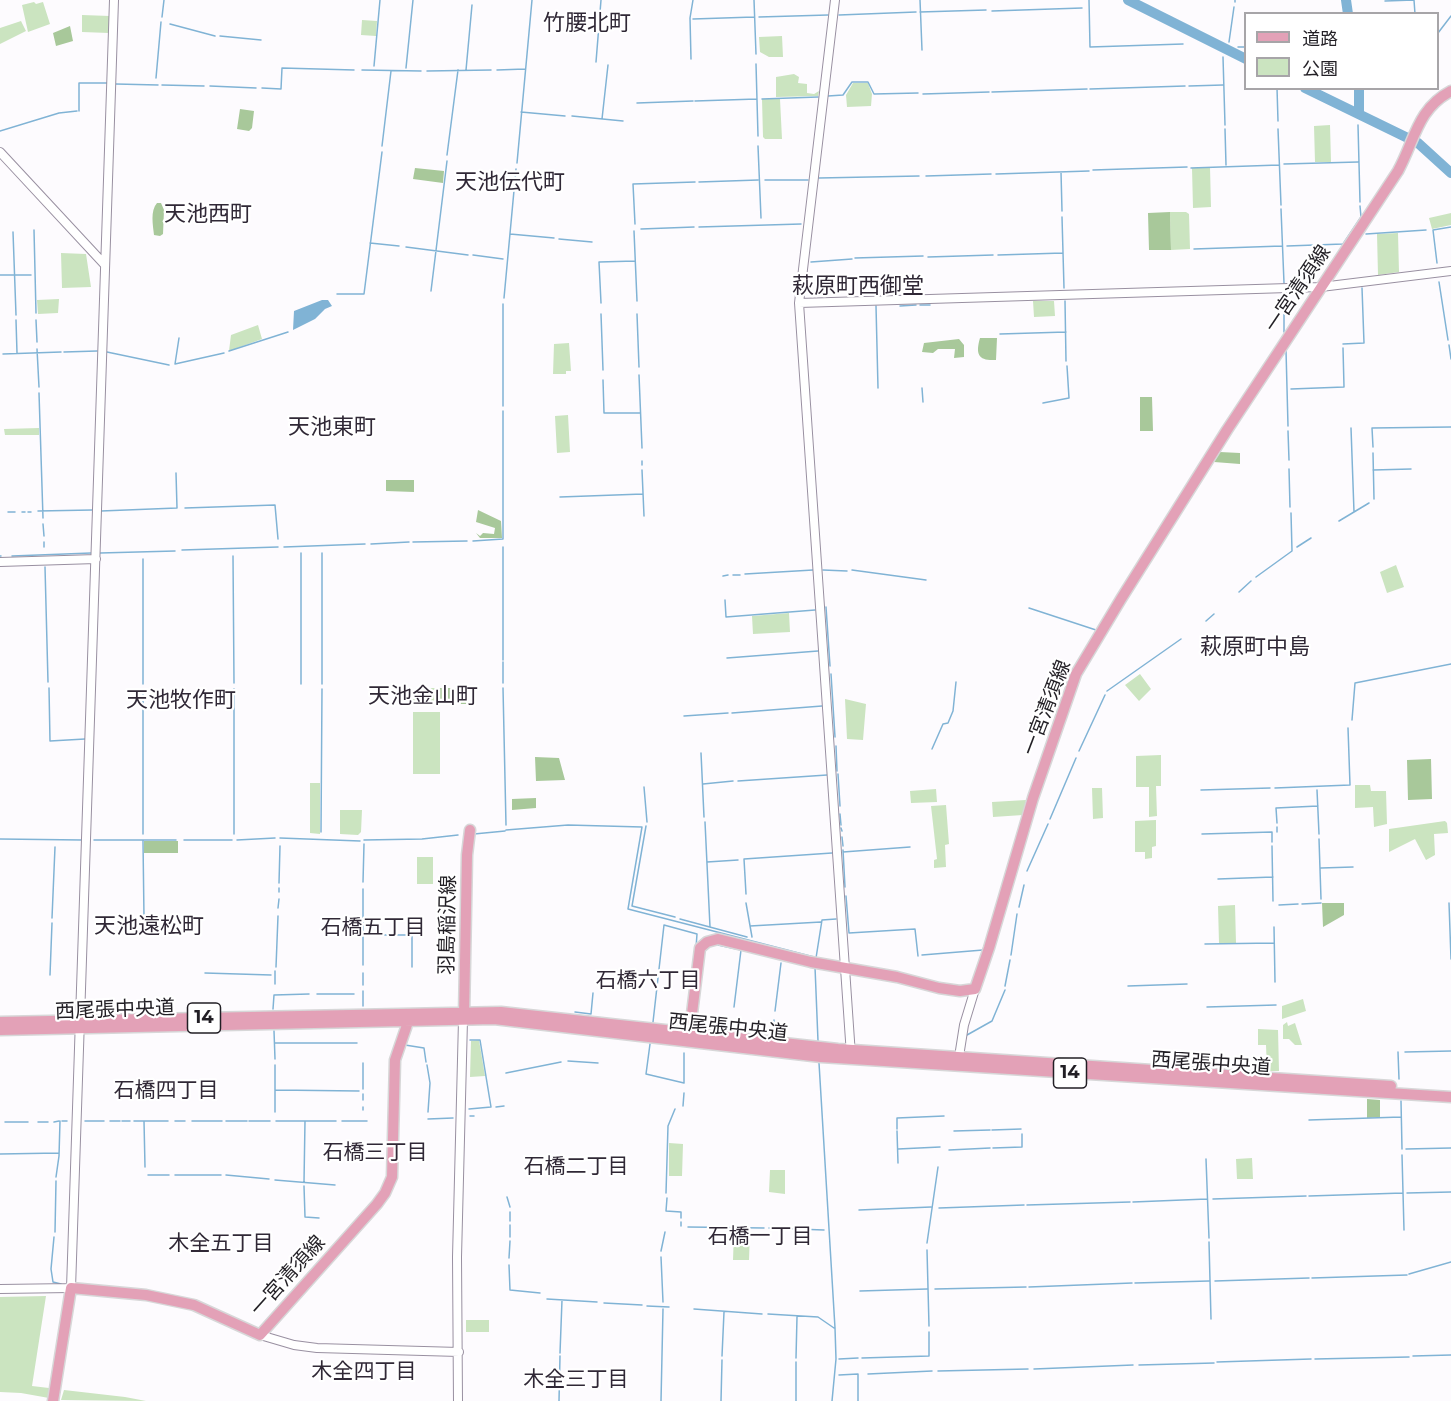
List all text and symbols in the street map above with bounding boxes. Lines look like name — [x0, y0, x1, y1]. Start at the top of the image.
district label: 竹腰北町 — [543, 11, 631, 37]
legend — [1244, 12, 1439, 90]
text: 道路 — [1302, 28, 1338, 50]
text: 公園 — [1302, 58, 1338, 80]
district label: 天池伝代町 — [455, 170, 565, 196]
district label: 天池西町 — [164, 202, 252, 228]
street label: 一宮清須線 — [1260, 241, 1336, 337]
district label: 萩原町西御堂 — [792, 274, 924, 300]
district label: 天池東町 — [288, 415, 376, 441]
district label: 萩原町中島 — [1200, 635, 1310, 661]
street label: 一宮清須線 — [1018, 657, 1076, 759]
district label: 天池金山町 — [368, 684, 478, 710]
district label: 天池牧作町 — [126, 688, 236, 714]
street label: 羽島稲沢線 — [435, 875, 461, 975]
district label: 天池遠松町 — [94, 914, 204, 940]
district label: 石橋五丁目 — [321, 915, 425, 941]
district label: 石橋六丁目 — [596, 968, 700, 994]
street label: 西尾張中央道 — [55, 996, 175, 1024]
road number: 14 — [188, 1003, 220, 1033]
street label: 西尾張中央道 — [667, 1010, 789, 1046]
street label: 西尾張中央道 — [1150, 1048, 1272, 1080]
road number: 14 — [1054, 1058, 1086, 1088]
district label: 石橋四丁目 — [114, 1078, 218, 1104]
district label: 石橋三丁目 — [323, 1140, 427, 1166]
district label: 石橋二丁目 — [524, 1154, 628, 1180]
district label: 石橋一丁目 — [708, 1224, 812, 1250]
district label: 木全五丁目 — [169, 1231, 273, 1257]
street label: 一宮清須線 — [246, 1231, 330, 1321]
district label: 木全四丁目 — [312, 1359, 416, 1385]
district label: 木全三丁目 — [524, 1367, 628, 1393]

